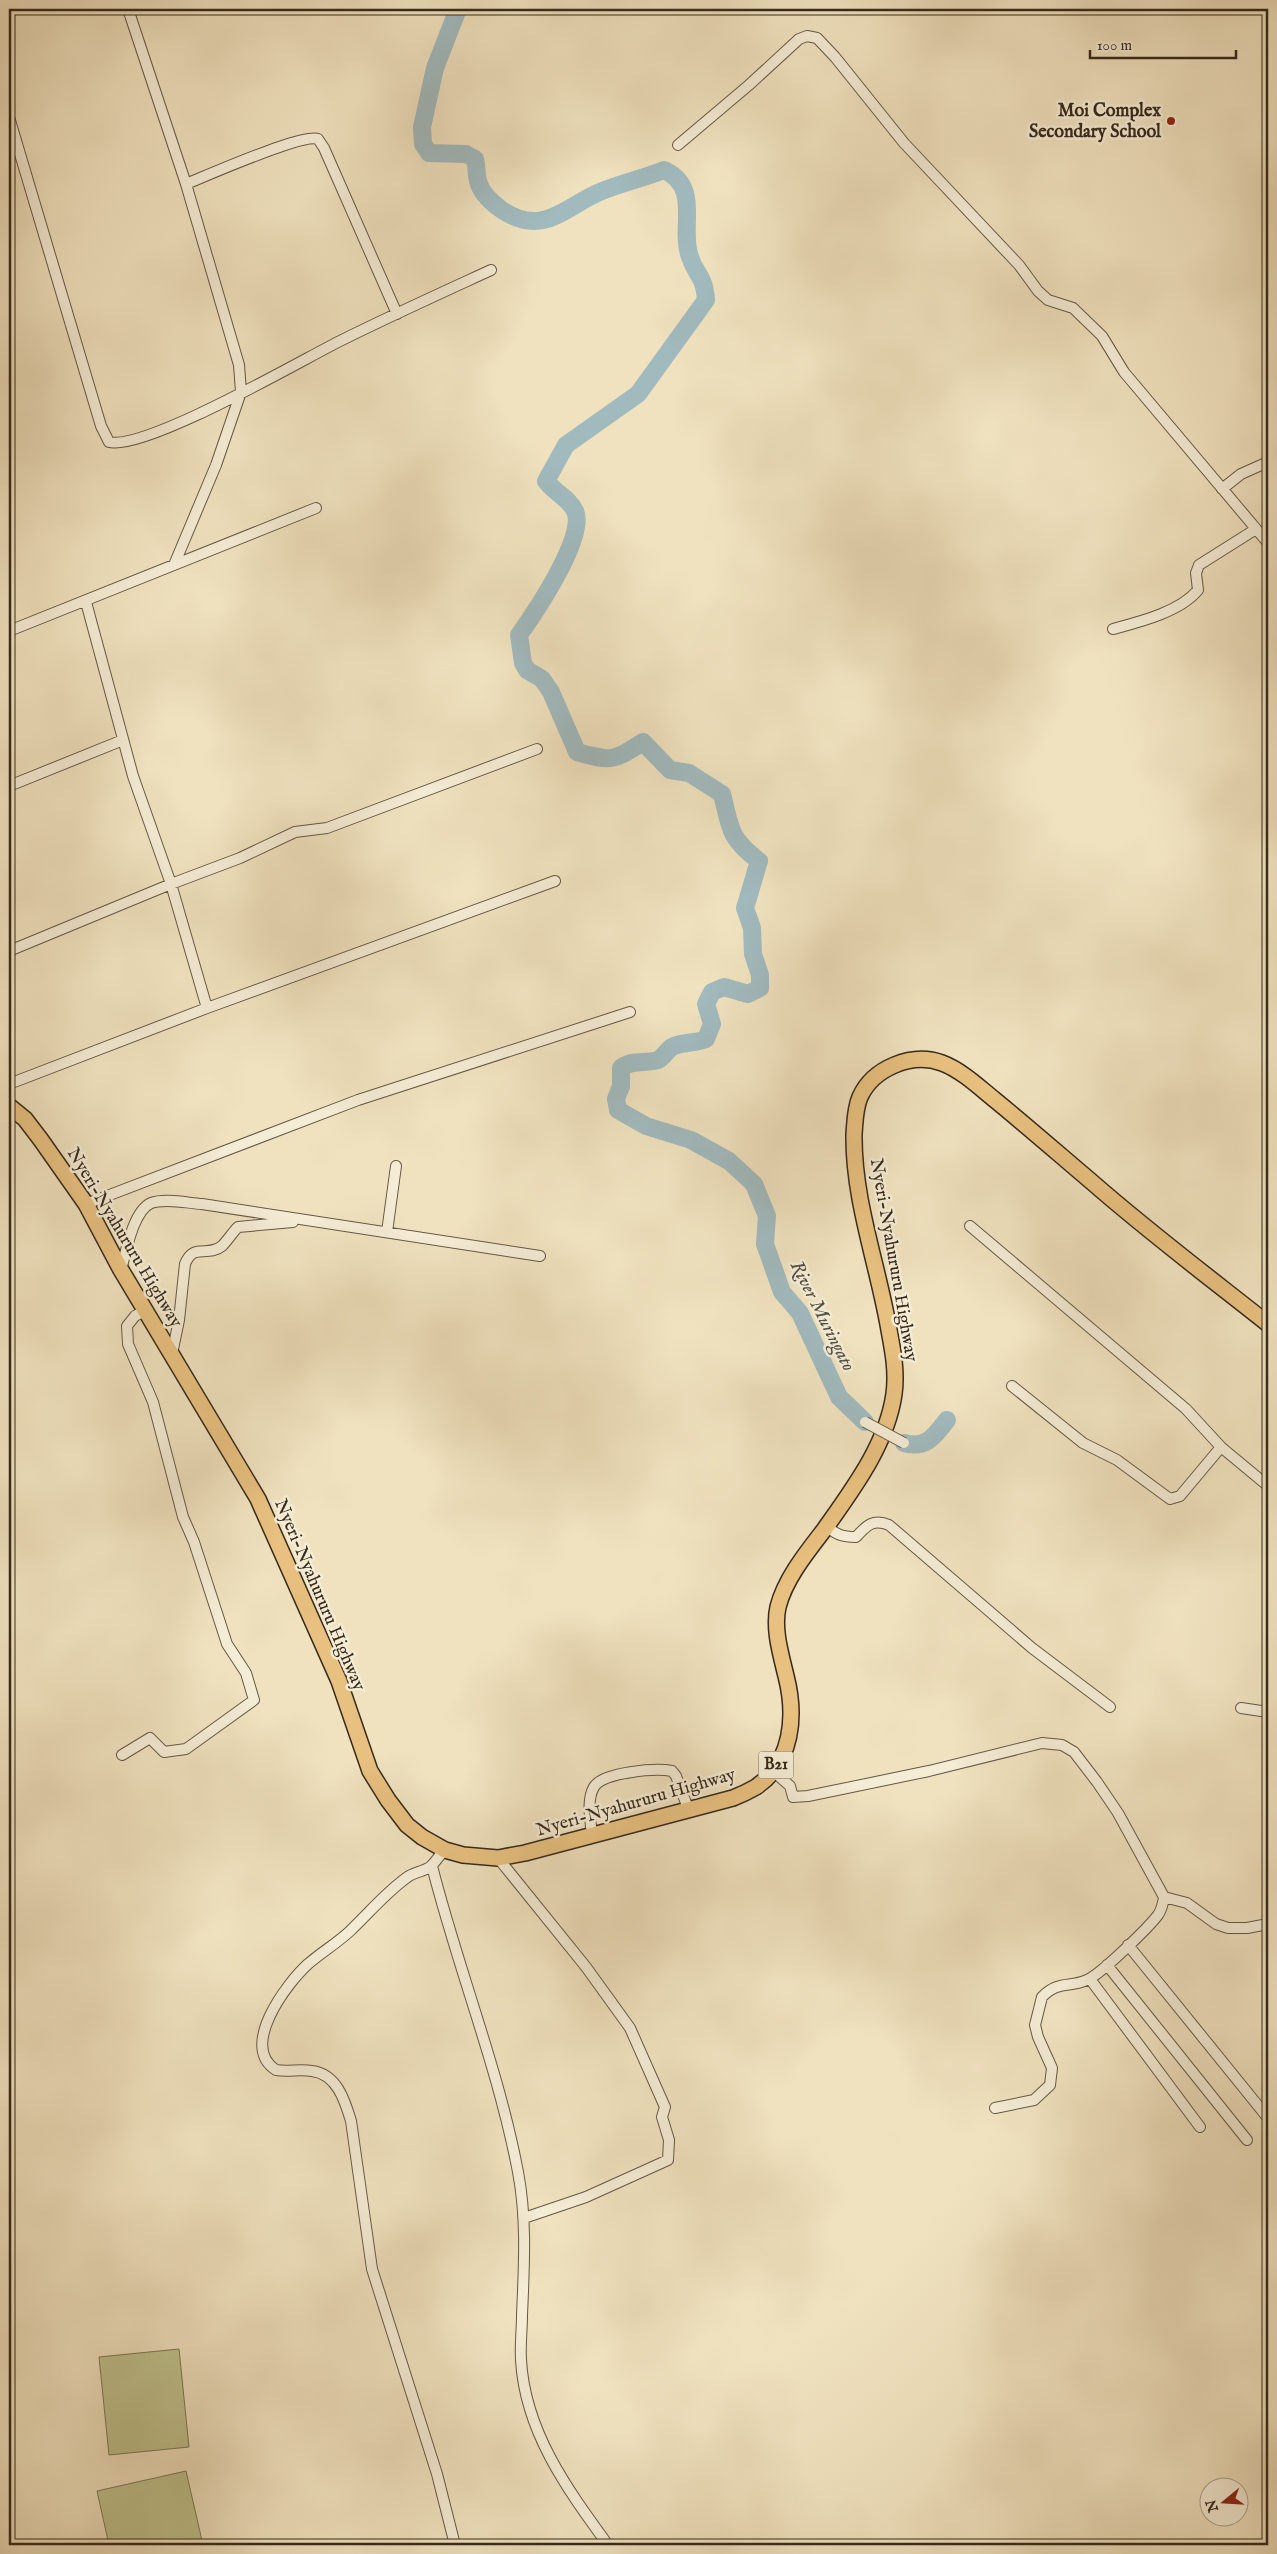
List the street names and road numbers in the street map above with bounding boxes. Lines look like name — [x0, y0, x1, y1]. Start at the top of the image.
street label: Nyeri-Nyahururu Highway — [61, 1144, 187, 1332]
street label: Nyeri-Nyahururu Highway — [864, 1157, 922, 1364]
street label: Nyeri-Nyahururu Highway — [268, 1496, 370, 1694]
road number: B21 — [758, 1752, 794, 1778]
street label: Nyeri-Nyahururu Highway — [534, 1764, 738, 1842]

